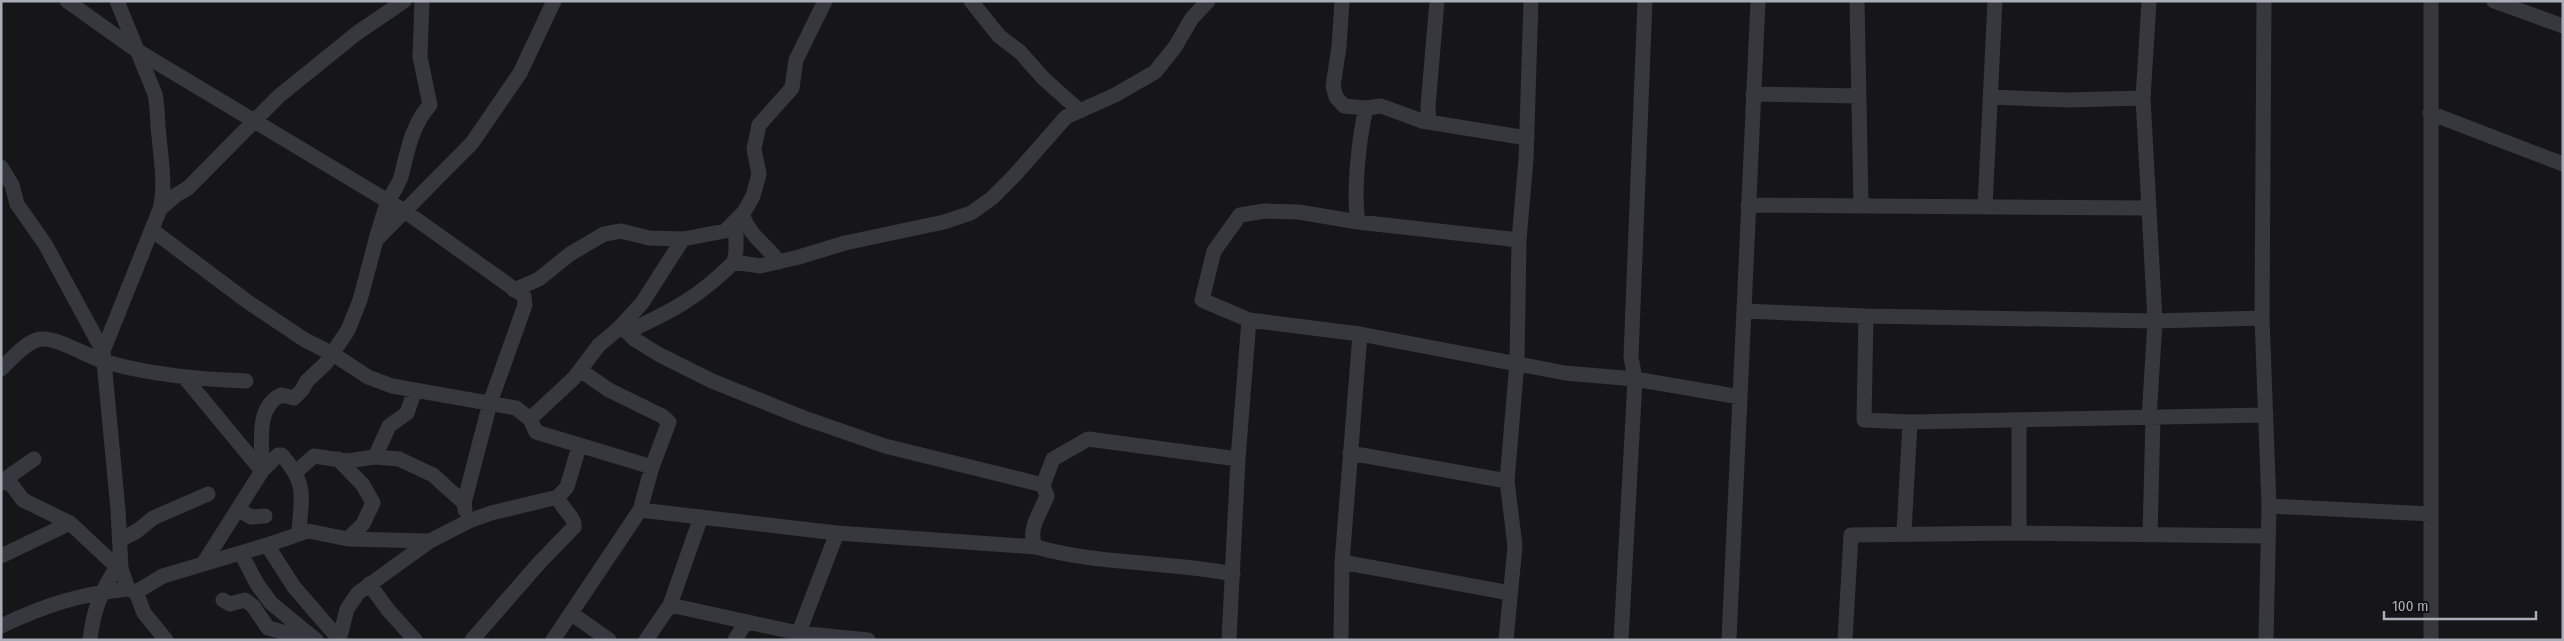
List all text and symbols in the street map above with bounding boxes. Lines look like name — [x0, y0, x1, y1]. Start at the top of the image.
scale bar — [2384, 588, 2536, 620]
text: 100 m — [2392, 597, 2429, 615]

